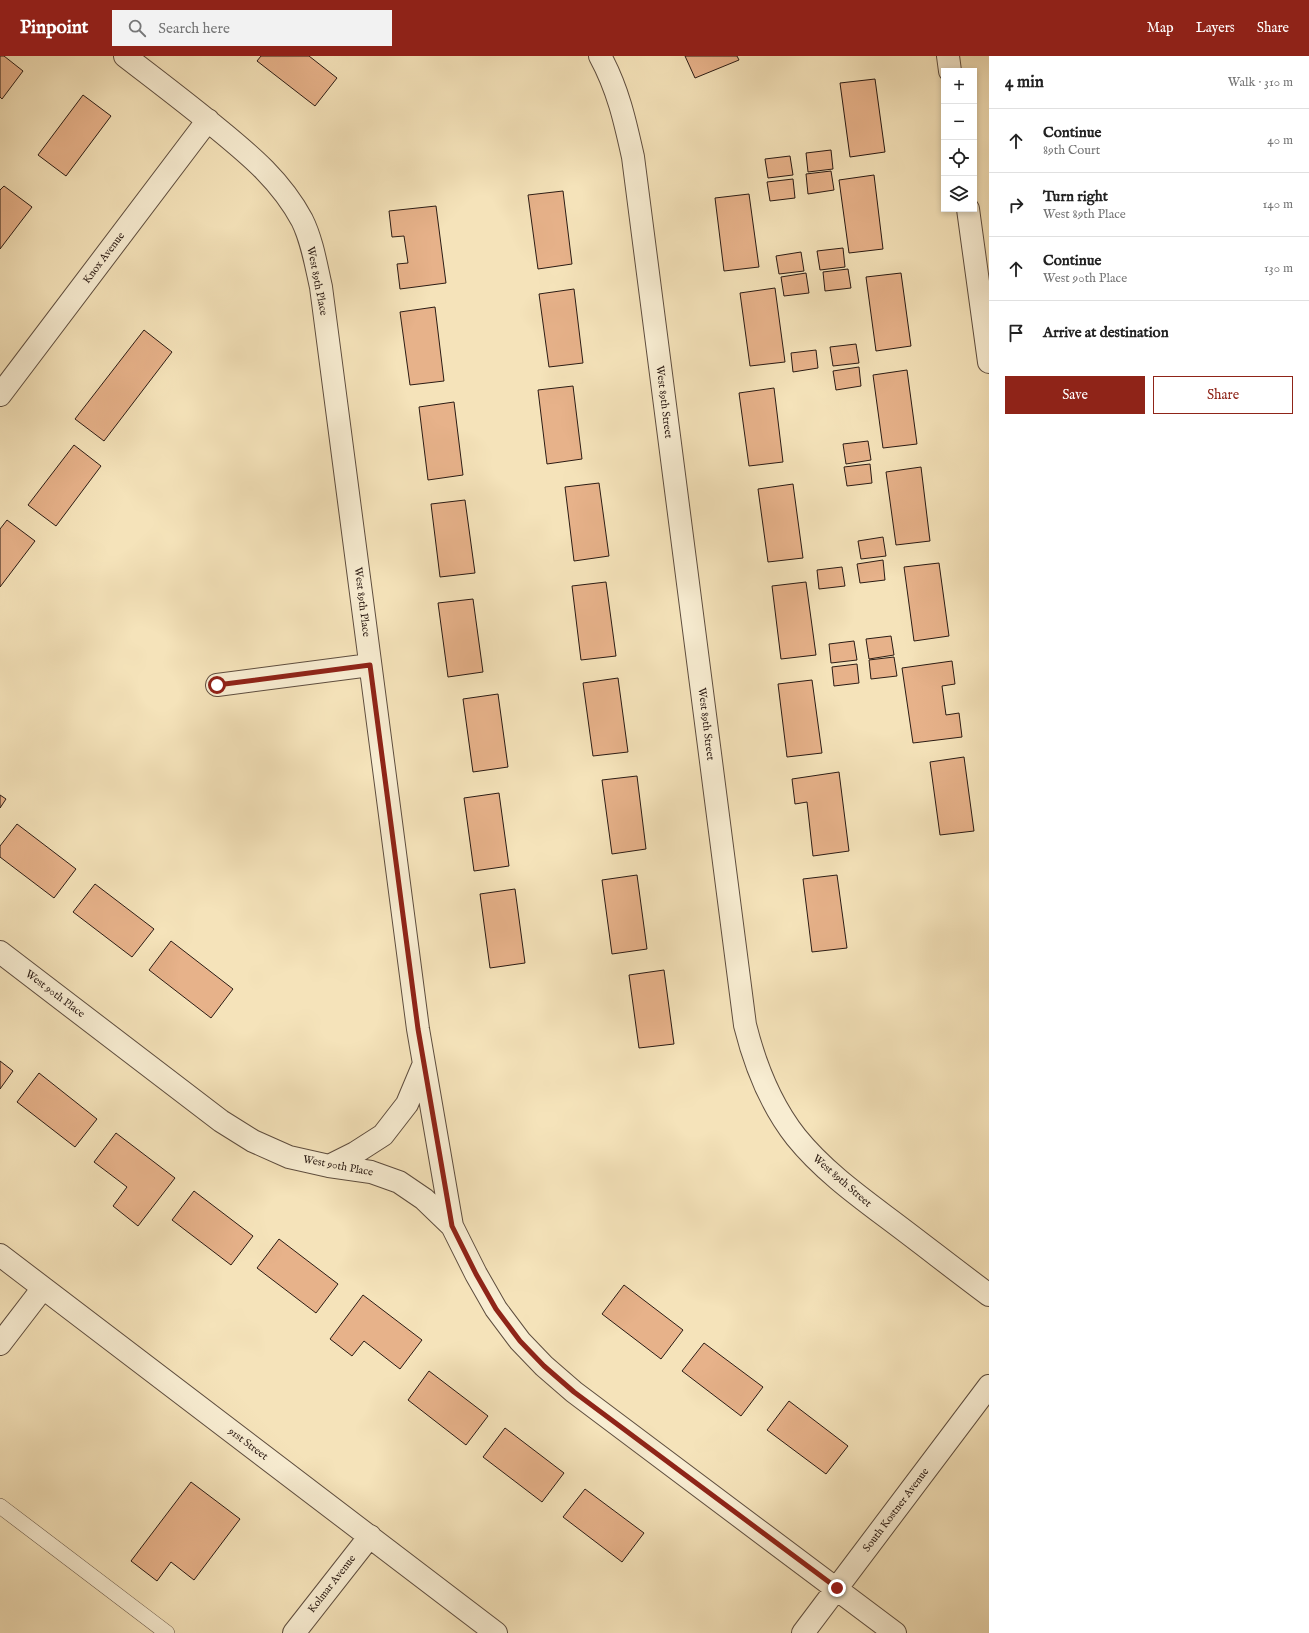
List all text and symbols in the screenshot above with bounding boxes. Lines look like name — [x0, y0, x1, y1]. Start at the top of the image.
search box — [112, 10, 392, 46]
text: Pinpoint — [20, 16, 88, 40]
icon: search — [126, 17, 148, 39]
text: Search here — [158, 19, 230, 38]
text: Map — [1147, 19, 1174, 37]
text: Layers — [1196, 19, 1235, 37]
text: Share — [1257, 19, 1289, 37]
map controls — [941, 68, 977, 212]
button: + — [941, 68, 977, 104]
text: 4 min — [1005, 72, 1044, 93]
text: Walk · 310 m — [1228, 74, 1293, 91]
button: − — [941, 104, 977, 140]
text: Continue — [1043, 123, 1101, 142]
icon: ahead — [1005, 130, 1027, 152]
text: 40 m — [1267, 132, 1293, 149]
button: locate — [941, 140, 977, 176]
text: 89th Court — [1043, 142, 1100, 159]
button: layers — [941, 176, 977, 212]
text: Turn right — [1043, 187, 1108, 206]
icon: right — [1005, 194, 1027, 216]
text: 140 m — [1263, 196, 1293, 213]
text: West 89th Place — [1043, 206, 1126, 223]
street label: Knox Avenue — [80, 229, 128, 287]
street label: West 89th Place — [303, 245, 331, 317]
text: Continue — [1043, 251, 1101, 270]
icon: ahead — [1005, 258, 1027, 280]
text: 130 m — [1264, 260, 1293, 277]
text: West 90th Place — [1043, 270, 1127, 287]
icon: arrive — [1005, 322, 1027, 344]
text: Arrive at destination — [1043, 323, 1169, 342]
street label: West 89th Street — [653, 365, 675, 440]
button: Save — [1005, 376, 1145, 414]
button: Share — [1153, 376, 1293, 414]
street label: West 89th Place — [351, 566, 373, 638]
route start — [208, 676, 226, 694]
street label: West 89th Street — [695, 687, 717, 762]
street label: West 90th Place — [22, 967, 88, 1021]
street label: West 90th Place — [302, 1152, 374, 1180]
street label: West 89th Street — [810, 1152, 874, 1211]
street label: 91st Street — [225, 1424, 271, 1464]
street label: South Kostner Avenue — [860, 1465, 932, 1555]
street label: Kolmar Avenue — [305, 1552, 359, 1616]
route end — [828, 1579, 846, 1597]

